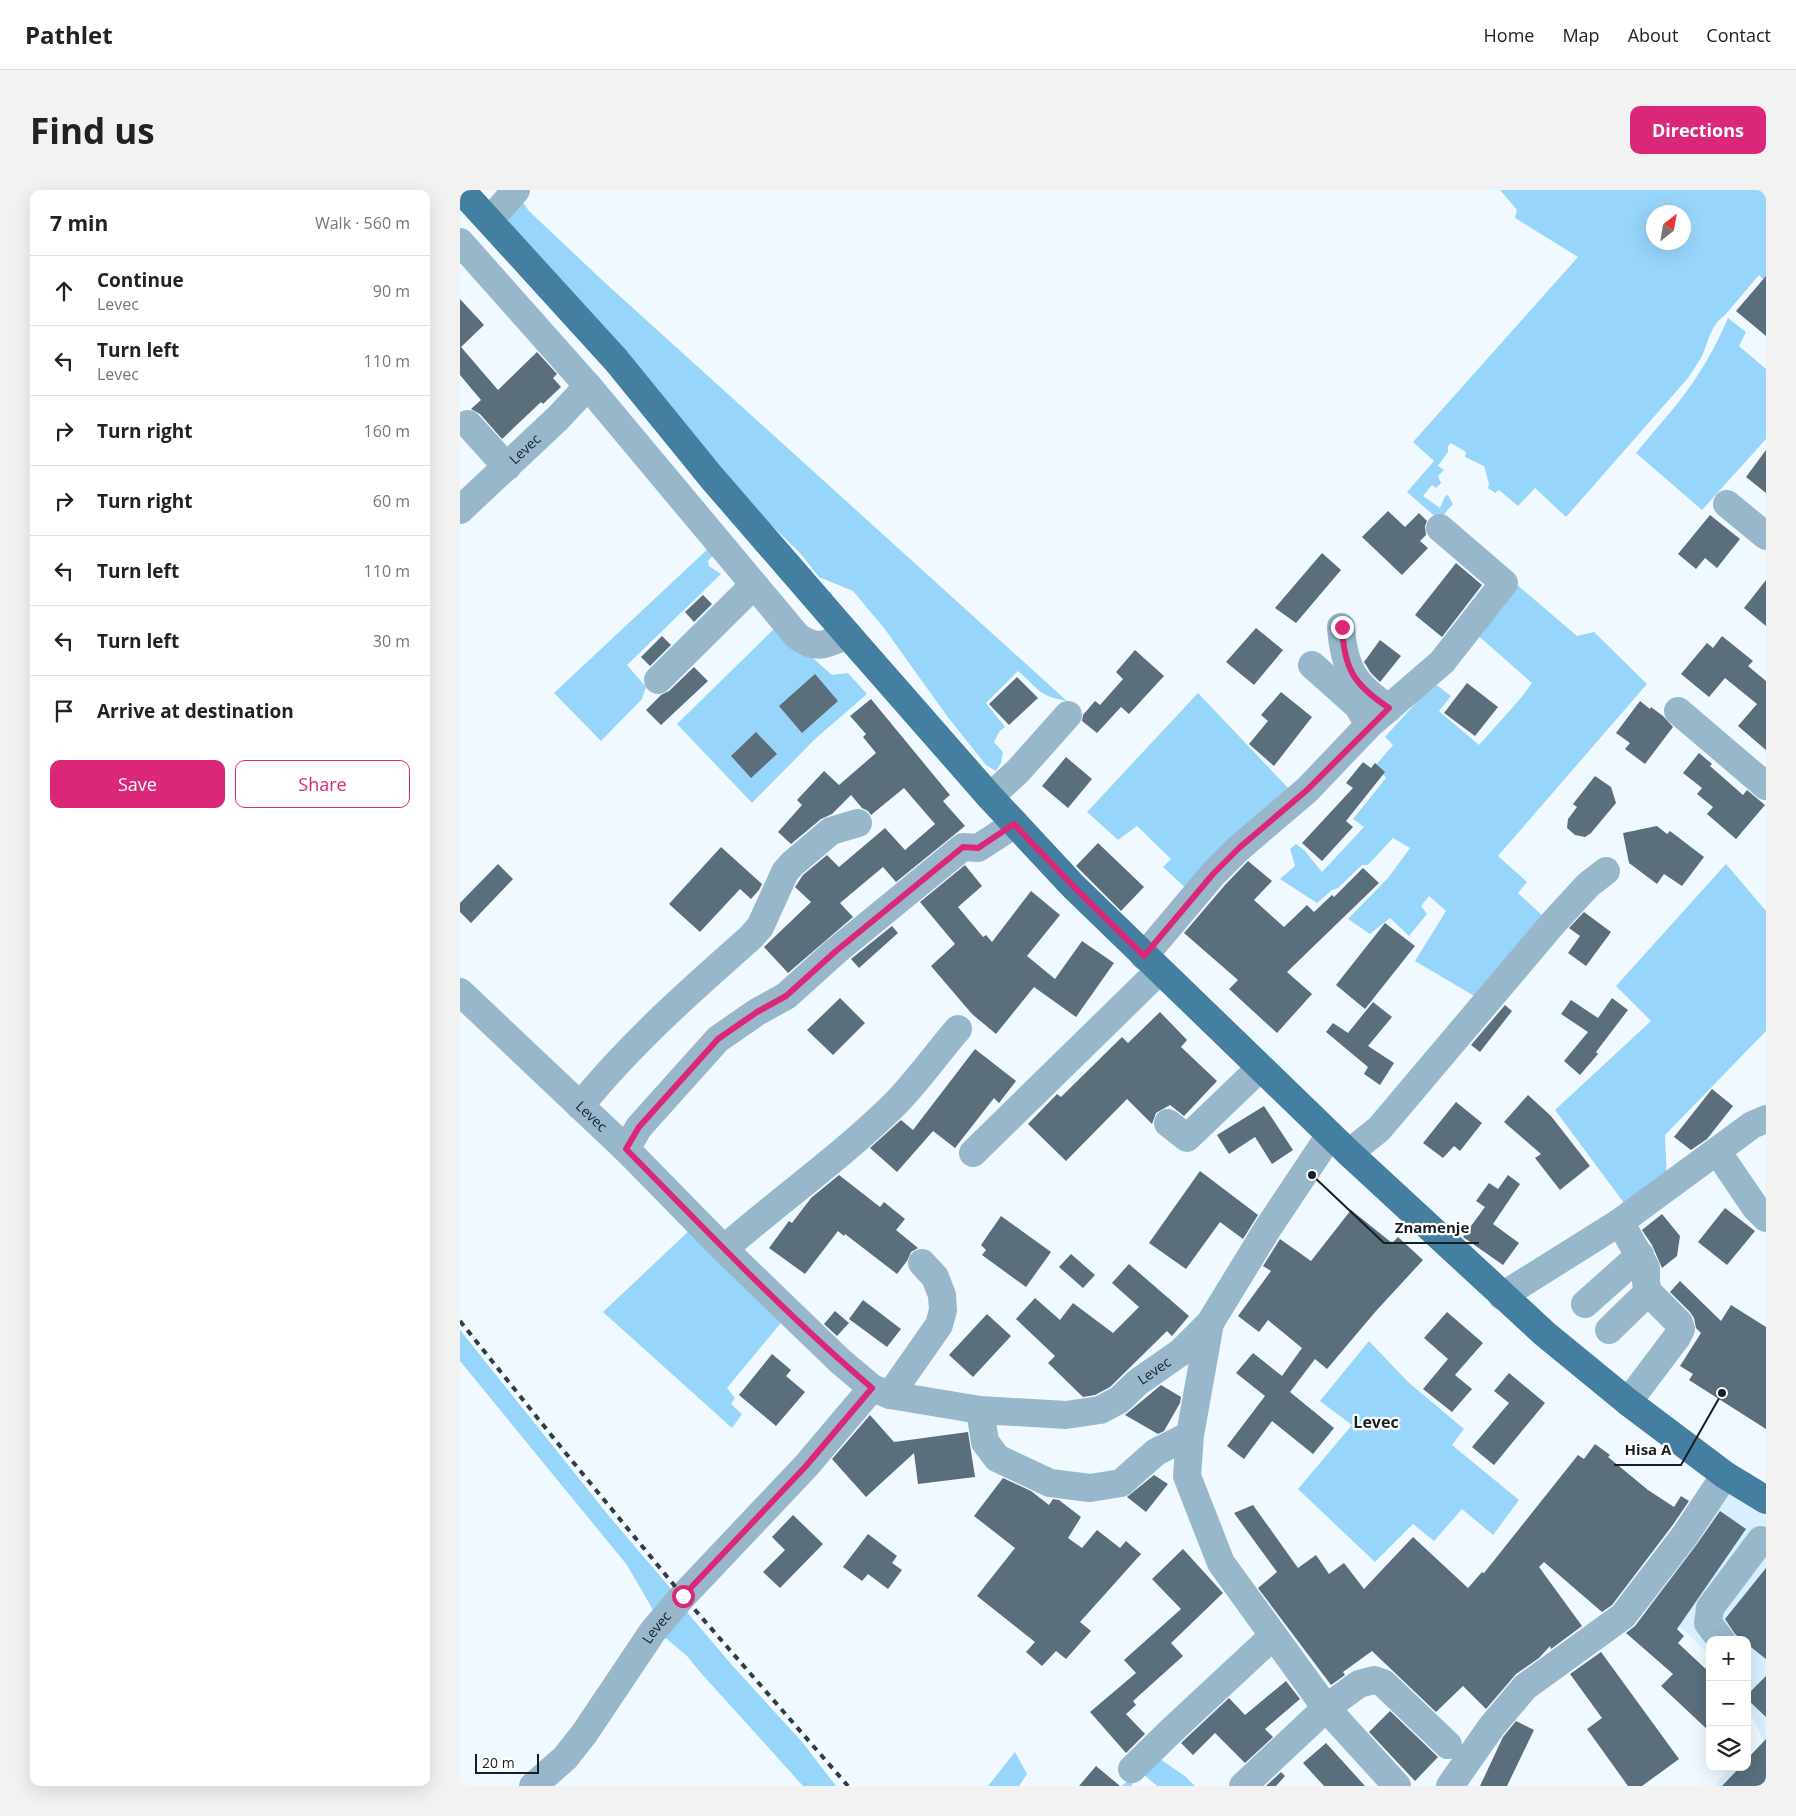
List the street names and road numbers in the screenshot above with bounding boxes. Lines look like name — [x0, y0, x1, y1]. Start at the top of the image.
street label: Levec — [505, 429, 545, 468]
street label: Levec — [572, 1096, 612, 1136]
street label: Levec — [1133, 1352, 1175, 1389]
street label: Levec — [637, 1607, 675, 1647]

